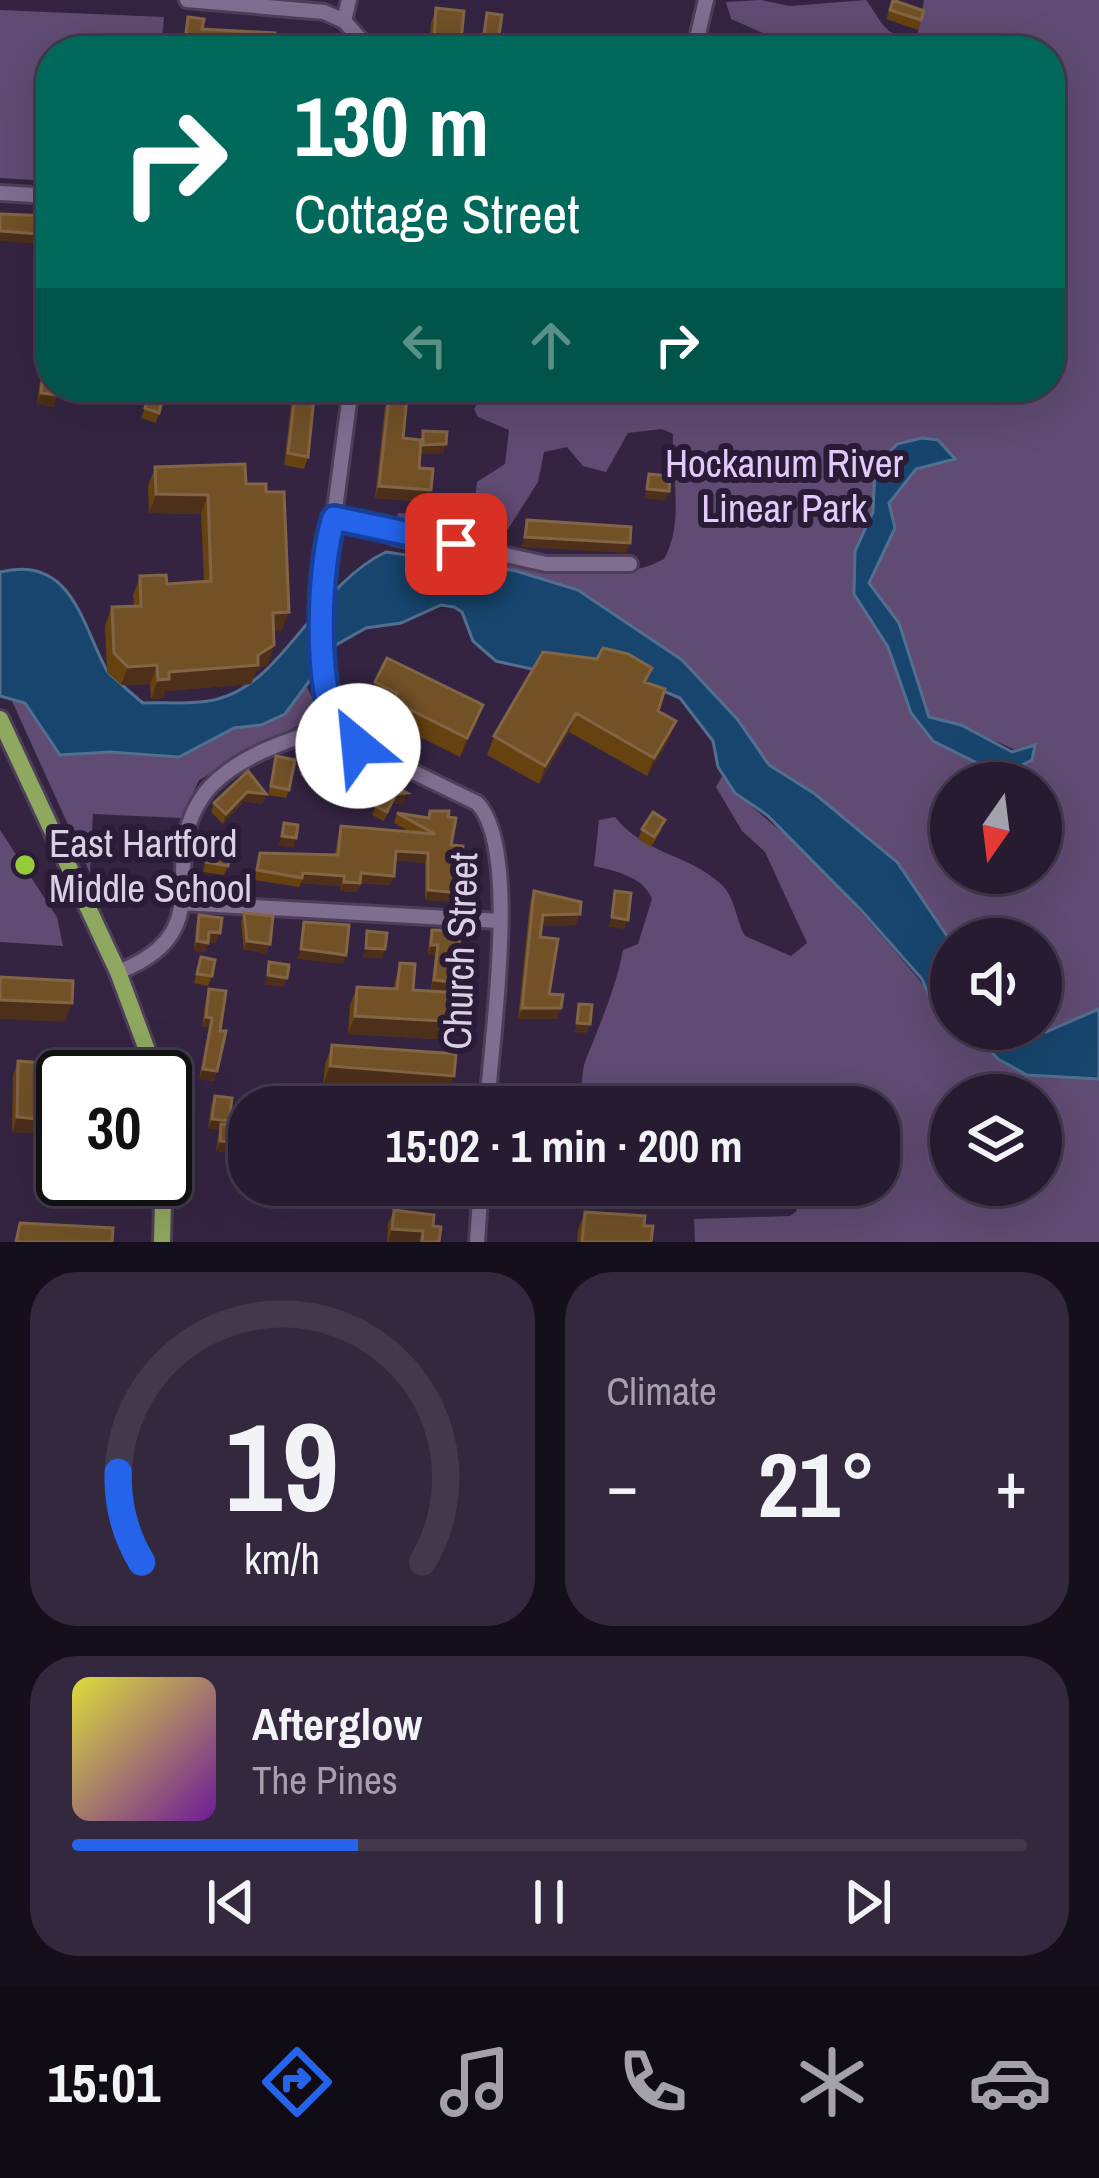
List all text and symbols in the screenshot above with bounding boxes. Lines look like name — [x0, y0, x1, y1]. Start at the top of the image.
text: 130 m — [294, 69, 489, 182]
icon: right — [96, 84, 252, 240]
text: Cottage Street — [294, 177, 580, 250]
icon: left — [392, 312, 458, 378]
icon: ahead — [518, 312, 584, 378]
icon: right — [644, 312, 710, 378]
park label: Hockanum River Linear Park — [665, 437, 903, 534]
pin — [405, 493, 507, 595]
icon: arrive — [423, 511, 489, 577]
position arrow — [295, 683, 421, 809]
north arrow — [930, 762, 1062, 894]
map controls — [930, 762, 1062, 1206]
place label: East Hartford Middle School — [49, 817, 252, 914]
street label: Church Street — [431, 851, 489, 1051]
marker: East Hartford Middle School — [12, 852, 38, 878]
button: sound — [930, 918, 1062, 1050]
speed limit sign: 30 — [36, 1050, 192, 1206]
button: layers — [930, 1074, 1062, 1206]
text: 15:02 · 1 min · 200 m — [386, 1115, 742, 1176]
text: Climate — [607, 1365, 717, 1417]
text: 19 — [225, 1382, 339, 1550]
text: 21° — [758, 1424, 876, 1545]
text: − — [607, 1440, 638, 1529]
text: + — [995, 1440, 1027, 1529]
text: km/h — [244, 1530, 320, 1587]
text: Afterglow — [252, 1693, 422, 1754]
text: The Pines — [252, 1754, 398, 1806]
icon: previous — [198, 1869, 264, 1935]
icon: pause — [516, 1869, 582, 1935]
icon: next — [835, 1869, 901, 1935]
icon: directions — [255, 2040, 339, 2124]
icon: music — [433, 2040, 517, 2124]
icon: phone — [611, 2040, 695, 2124]
icon: climate — [790, 2040, 874, 2124]
icon: car — [968, 2040, 1052, 2124]
text: 15:01 — [47, 2046, 160, 2119]

